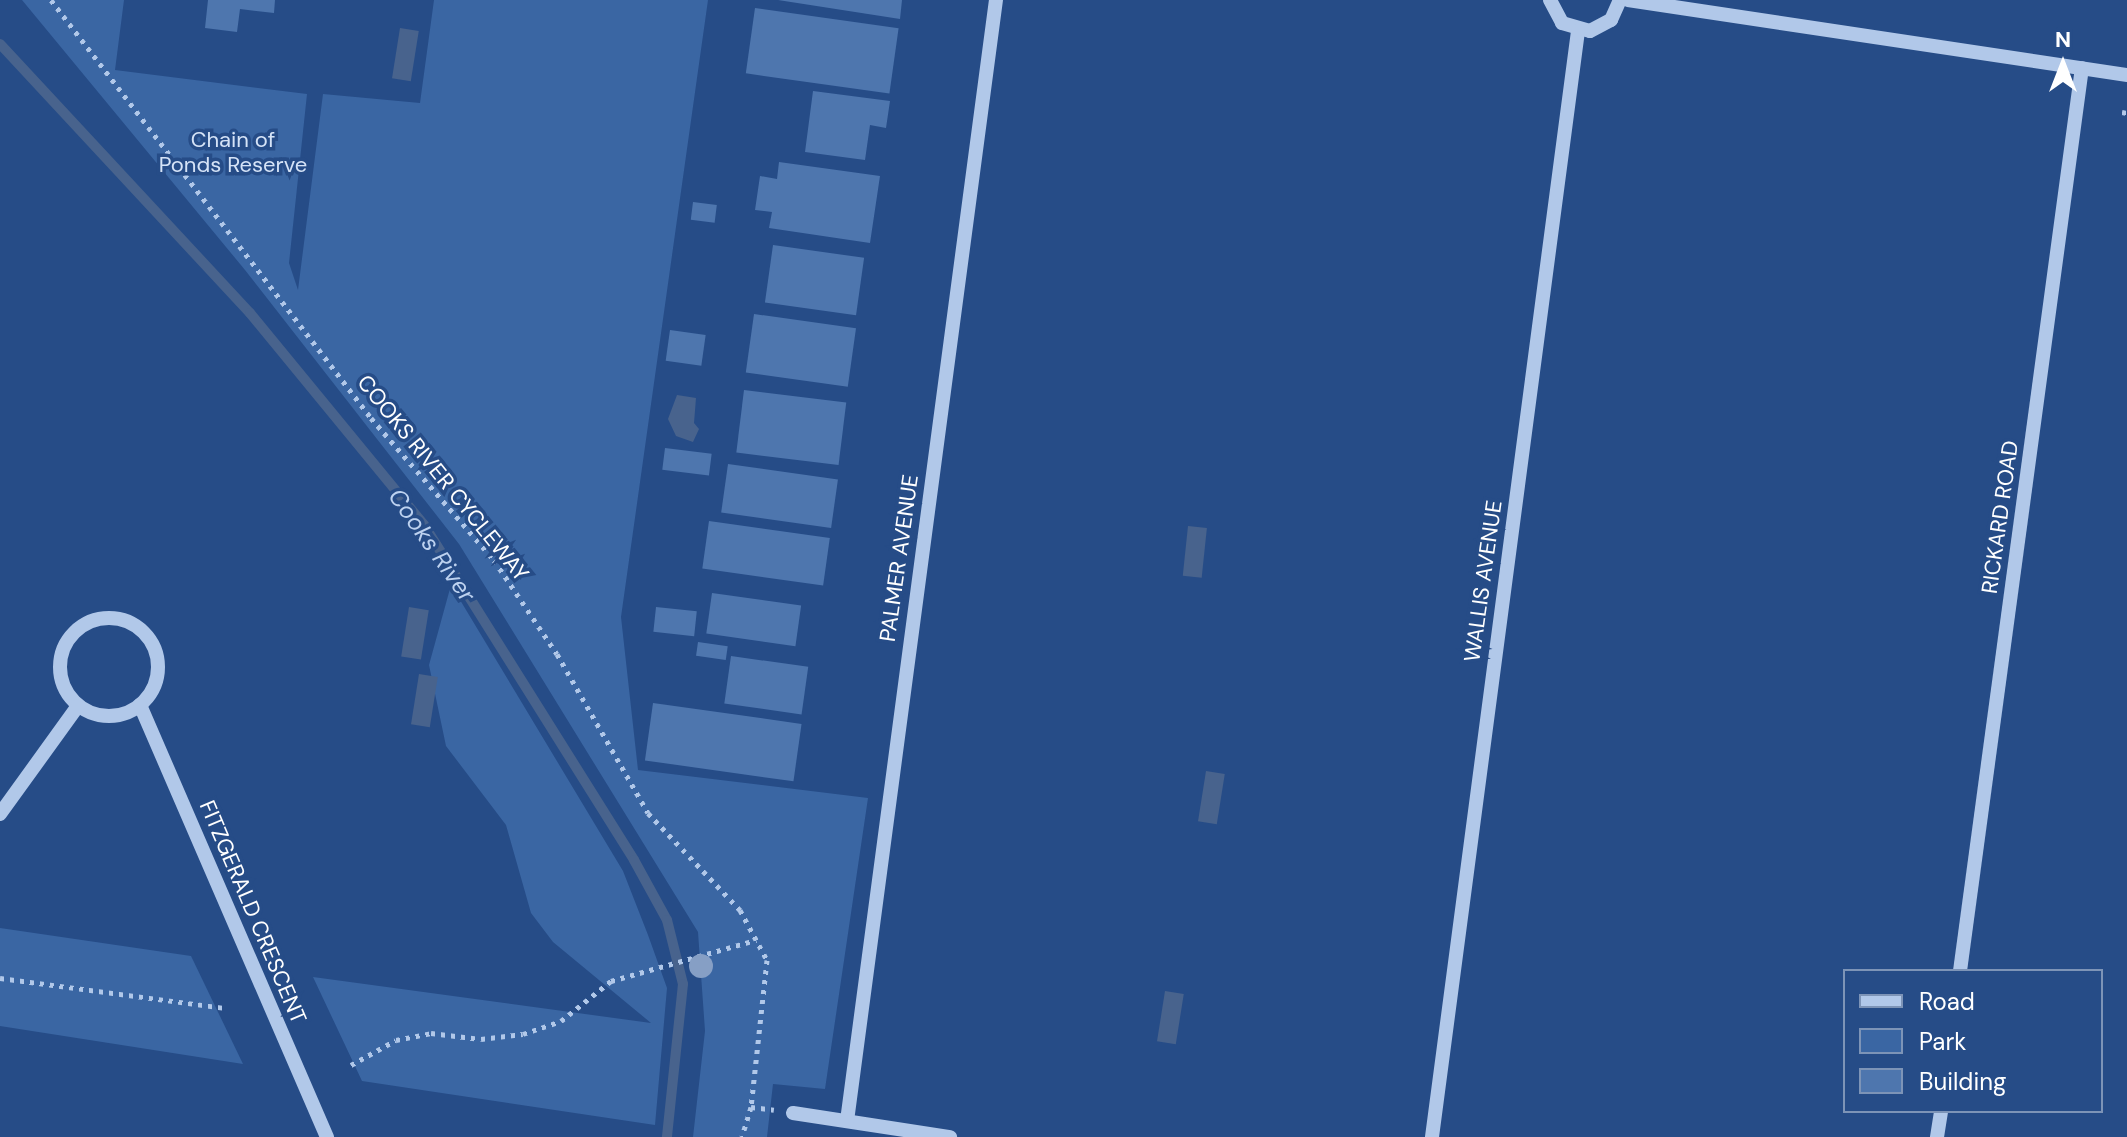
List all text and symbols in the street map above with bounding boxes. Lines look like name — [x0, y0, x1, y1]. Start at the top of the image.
north arrow — [2023, 24, 2103, 104]
text: N — [2055, 25, 2071, 54]
park label: Chain of Ponds Reserve — [159, 126, 307, 178]
street label: COOKS RIVER CYCLEWAY — [352, 370, 534, 586]
street label: RICKARD ROAD — [1976, 439, 2024, 595]
street label: PALMER AVENUE — [874, 473, 924, 643]
water label: Cooks River — [382, 483, 482, 607]
street label: WALLIS AVENUE — [1459, 498, 1507, 664]
street label: FITZGERALD CRESCENT — [194, 796, 312, 1028]
legend — [1843, 969, 2103, 1113]
text: Road — [1919, 986, 1975, 1017]
text: Park — [1919, 1026, 1966, 1057]
text: Building — [1919, 1066, 2006, 1097]

